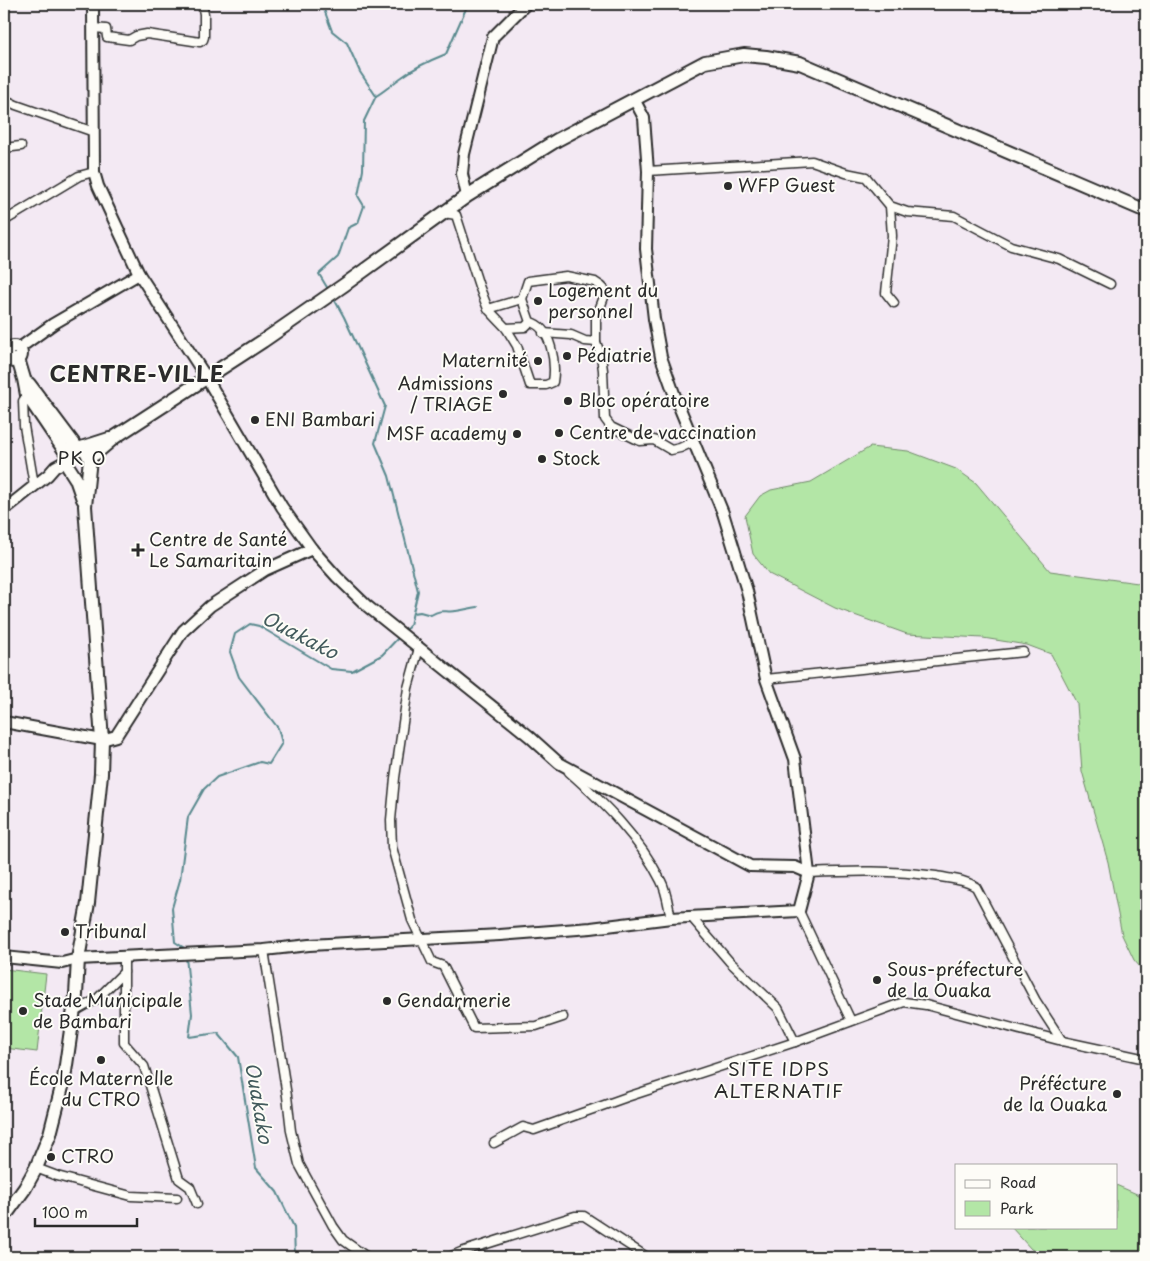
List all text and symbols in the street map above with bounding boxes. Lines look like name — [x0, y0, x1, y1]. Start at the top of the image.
place label: WFP Guest — [738, 171, 835, 198]
marker: WFP Guest — [722, 180, 734, 192]
place label: Logement du personnel — [548, 276, 658, 324]
marker: Logement du personnel — [532, 295, 544, 307]
place label: Pédiatrie — [577, 341, 652, 368]
place label: Maternité — [442, 346, 528, 373]
marker: Pédiatrie — [561, 350, 573, 362]
marker: Maternité — [532, 355, 544, 367]
district label: CENTRE-VILLE — [50, 356, 224, 389]
place label: Admissions / TRIAGE — [398, 369, 493, 417]
place label: Bloc opératoire — [578, 386, 709, 413]
marker: Admissions / TRIAGE — [497, 388, 509, 400]
marker: Bloc opératoire — [562, 395, 574, 407]
place label: ENI Bambari — [265, 405, 375, 432]
marker: ENI Bambari — [249, 414, 261, 426]
place label: Centre de vaccination — [569, 418, 756, 445]
place label: MSF academy — [386, 419, 507, 446]
marker: Centre de vaccination — [553, 427, 565, 439]
marker: MSF academy — [511, 428, 523, 440]
district label: PK 0 — [58, 443, 106, 471]
place label: Stock — [552, 444, 600, 471]
marker: Stock — [536, 453, 548, 465]
place label: Centre de Santé Le Samaritain — [149, 525, 287, 573]
marker: Centre de Santé Le Samaritain — [131, 543, 145, 557]
water label: Ouakako — [258, 603, 344, 666]
place label: Tribunal — [75, 917, 147, 944]
marker: Tribunal — [59, 926, 71, 938]
place label: Sous-préfecture de la Ouaka — [887, 955, 1023, 1003]
marker: Sous-préfecture de la Ouaka — [871, 974, 883, 986]
place label: Stade Municipale de Bambari — [33, 986, 183, 1034]
place label: Gendarmerie — [397, 986, 511, 1013]
marker: Gendarmerie — [381, 995, 393, 1007]
marker: Stade Municipale de Bambari — [17, 1005, 29, 1017]
marker: École Maternelle du CTRO — [95, 1054, 107, 1066]
district label: SITE IDPS ALTERNATIF — [714, 1054, 844, 1104]
water label: Ouakako — [239, 1060, 281, 1147]
place label: École Maternelle du CTRO — [29, 1064, 173, 1112]
place label: Préfécture de la Ouaka — [1003, 1069, 1107, 1117]
marker: Préfécture de la Ouaka — [1111, 1088, 1123, 1100]
place label: CTRO — [61, 1142, 114, 1169]
marker: CTRO — [45, 1151, 57, 1163]
legend — [955, 1164, 1118, 1228]
text: Road — [1000, 1170, 1036, 1193]
scale bar — [35, 1196, 138, 1228]
text: Park — [1000, 1196, 1034, 1219]
text: 100 m — [42, 1200, 88, 1223]

